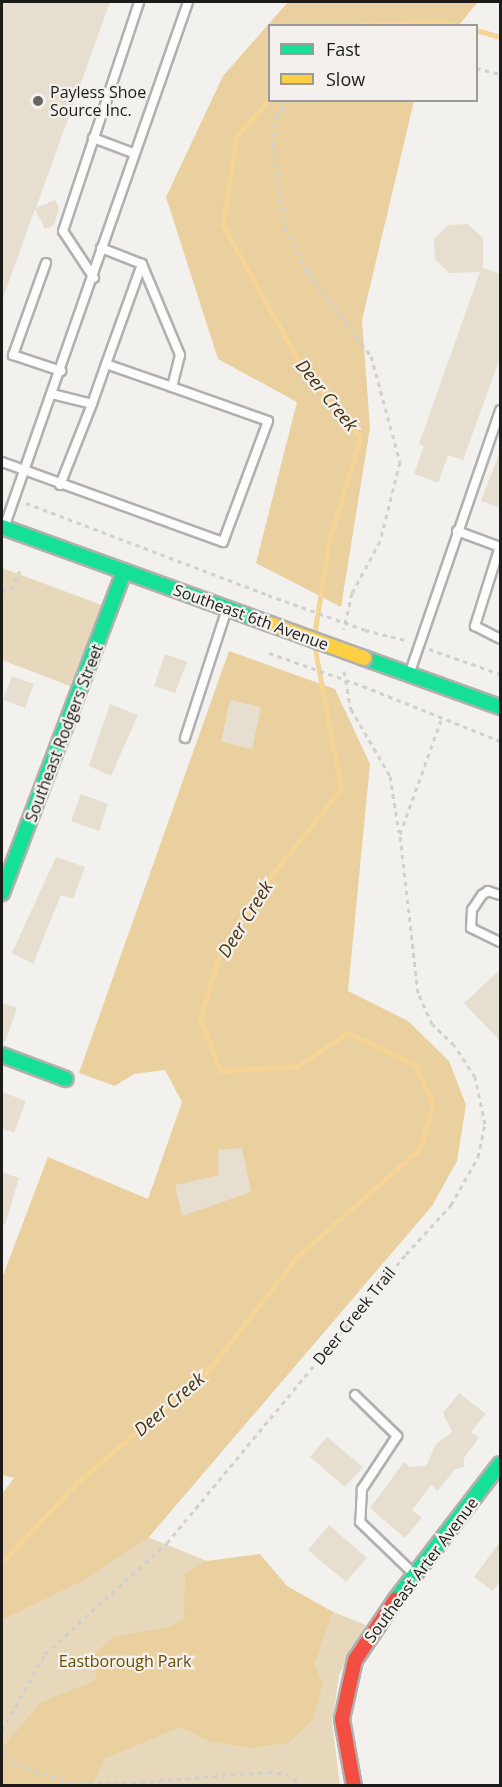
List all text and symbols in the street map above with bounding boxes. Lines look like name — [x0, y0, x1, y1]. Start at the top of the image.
legend — [268, 24, 478, 102]
text: Fast — [326, 37, 360, 61]
text: Slow — [326, 67, 365, 91]
place label: Payless Shoe Source Inc. — [50, 82, 146, 120]
marker: Payless Shoe Source Inc. — [31, 94, 45, 108]
water label: Deer Creek — [291, 355, 363, 435]
street label: Southeast 6th Avenue — [171, 580, 331, 654]
street label: Southeast Rodgers Street — [21, 641, 107, 825]
water label: Deer Creek — [213, 877, 277, 961]
street label: Deer Creek Trail — [309, 1263, 399, 1369]
water label: Deer Creek — [129, 1368, 209, 1440]
street label: Southeast Arter Avenue — [360, 1494, 482, 1646]
park label: Eastborough Park — [59, 1651, 191, 1671]

